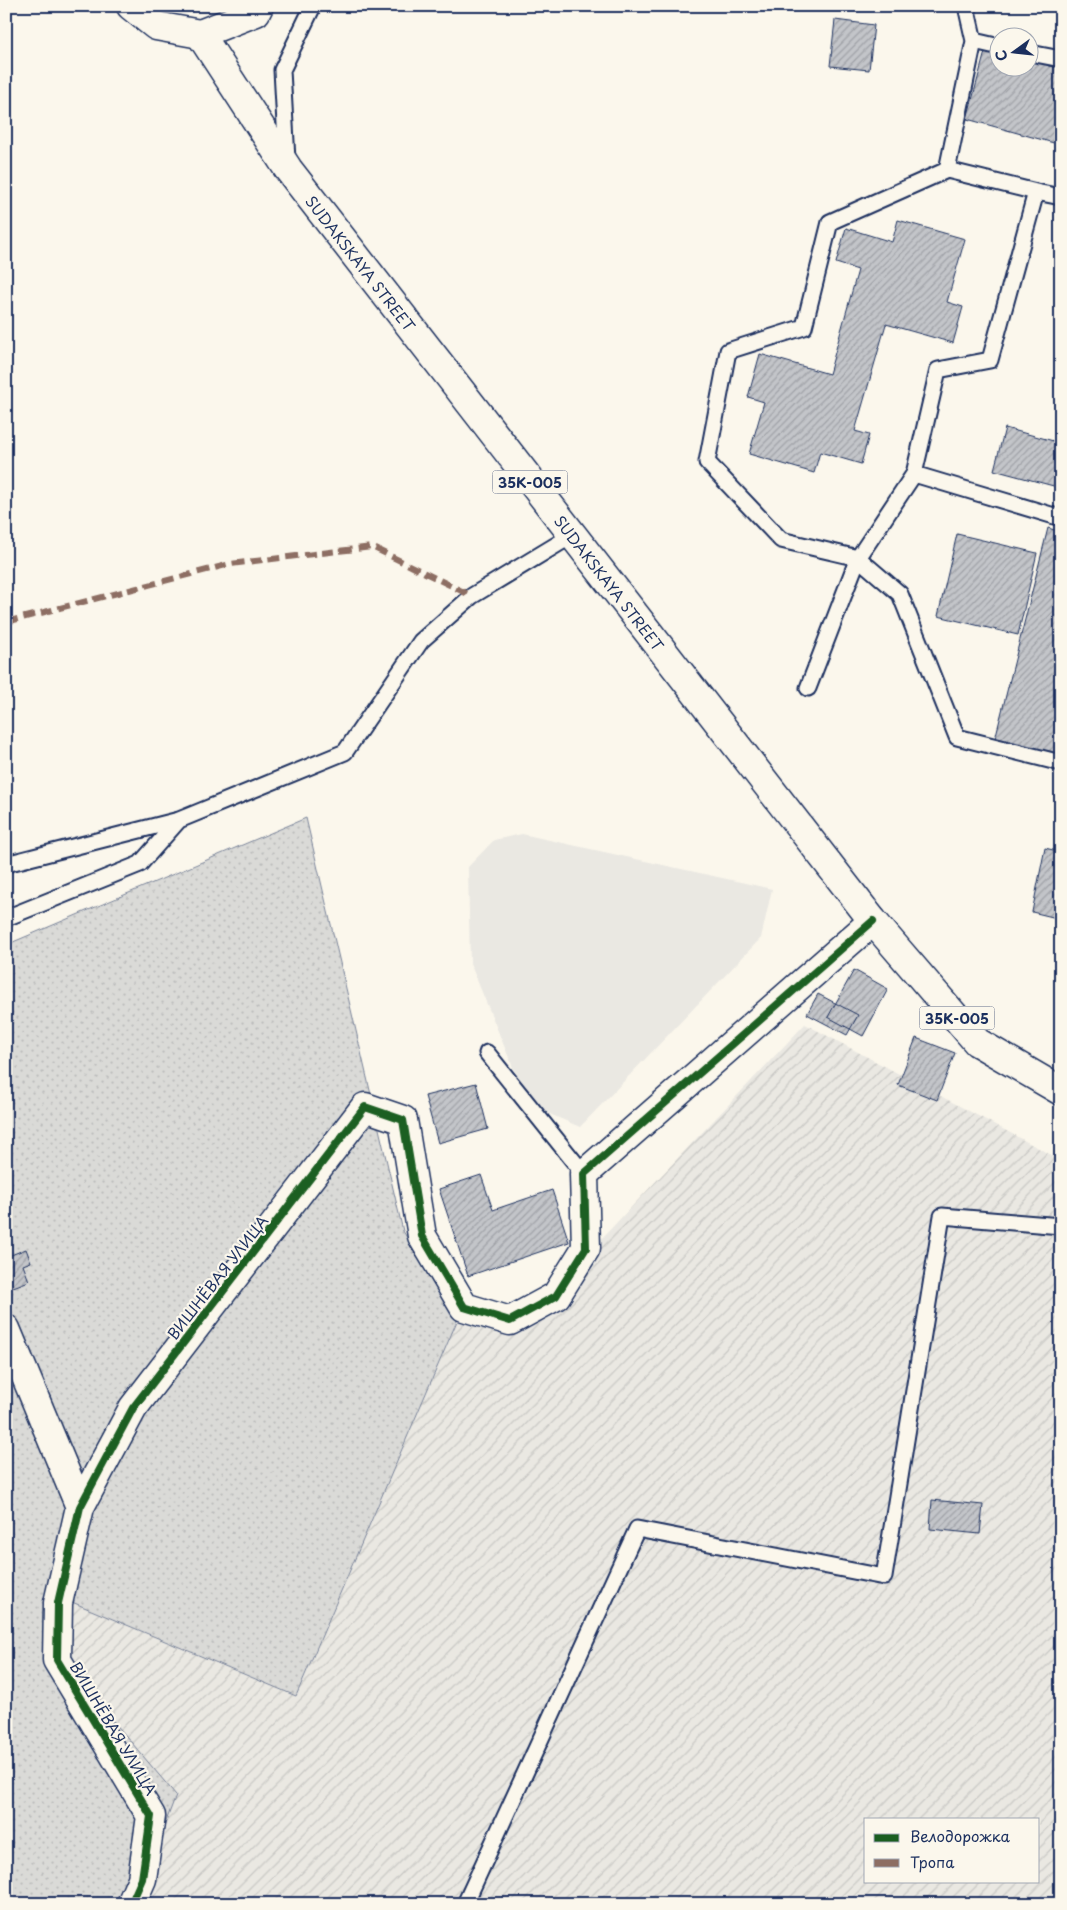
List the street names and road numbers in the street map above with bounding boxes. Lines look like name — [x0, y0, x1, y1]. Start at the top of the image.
street label: SUDAKSKAYA STREET — [301, 190, 422, 336]
road number: 35К-005 — [492, 471, 568, 494]
street label: SUDAKSKAYA STREET — [549, 510, 670, 656]
road number: 35К-005 — [920, 1006, 994, 1030]
street label: ВИШНЁВАЯ УЛИЦА — [161, 1210, 273, 1344]
street label: ВИШНЁВАЯ УЛИЦА — [65, 1657, 163, 1799]

